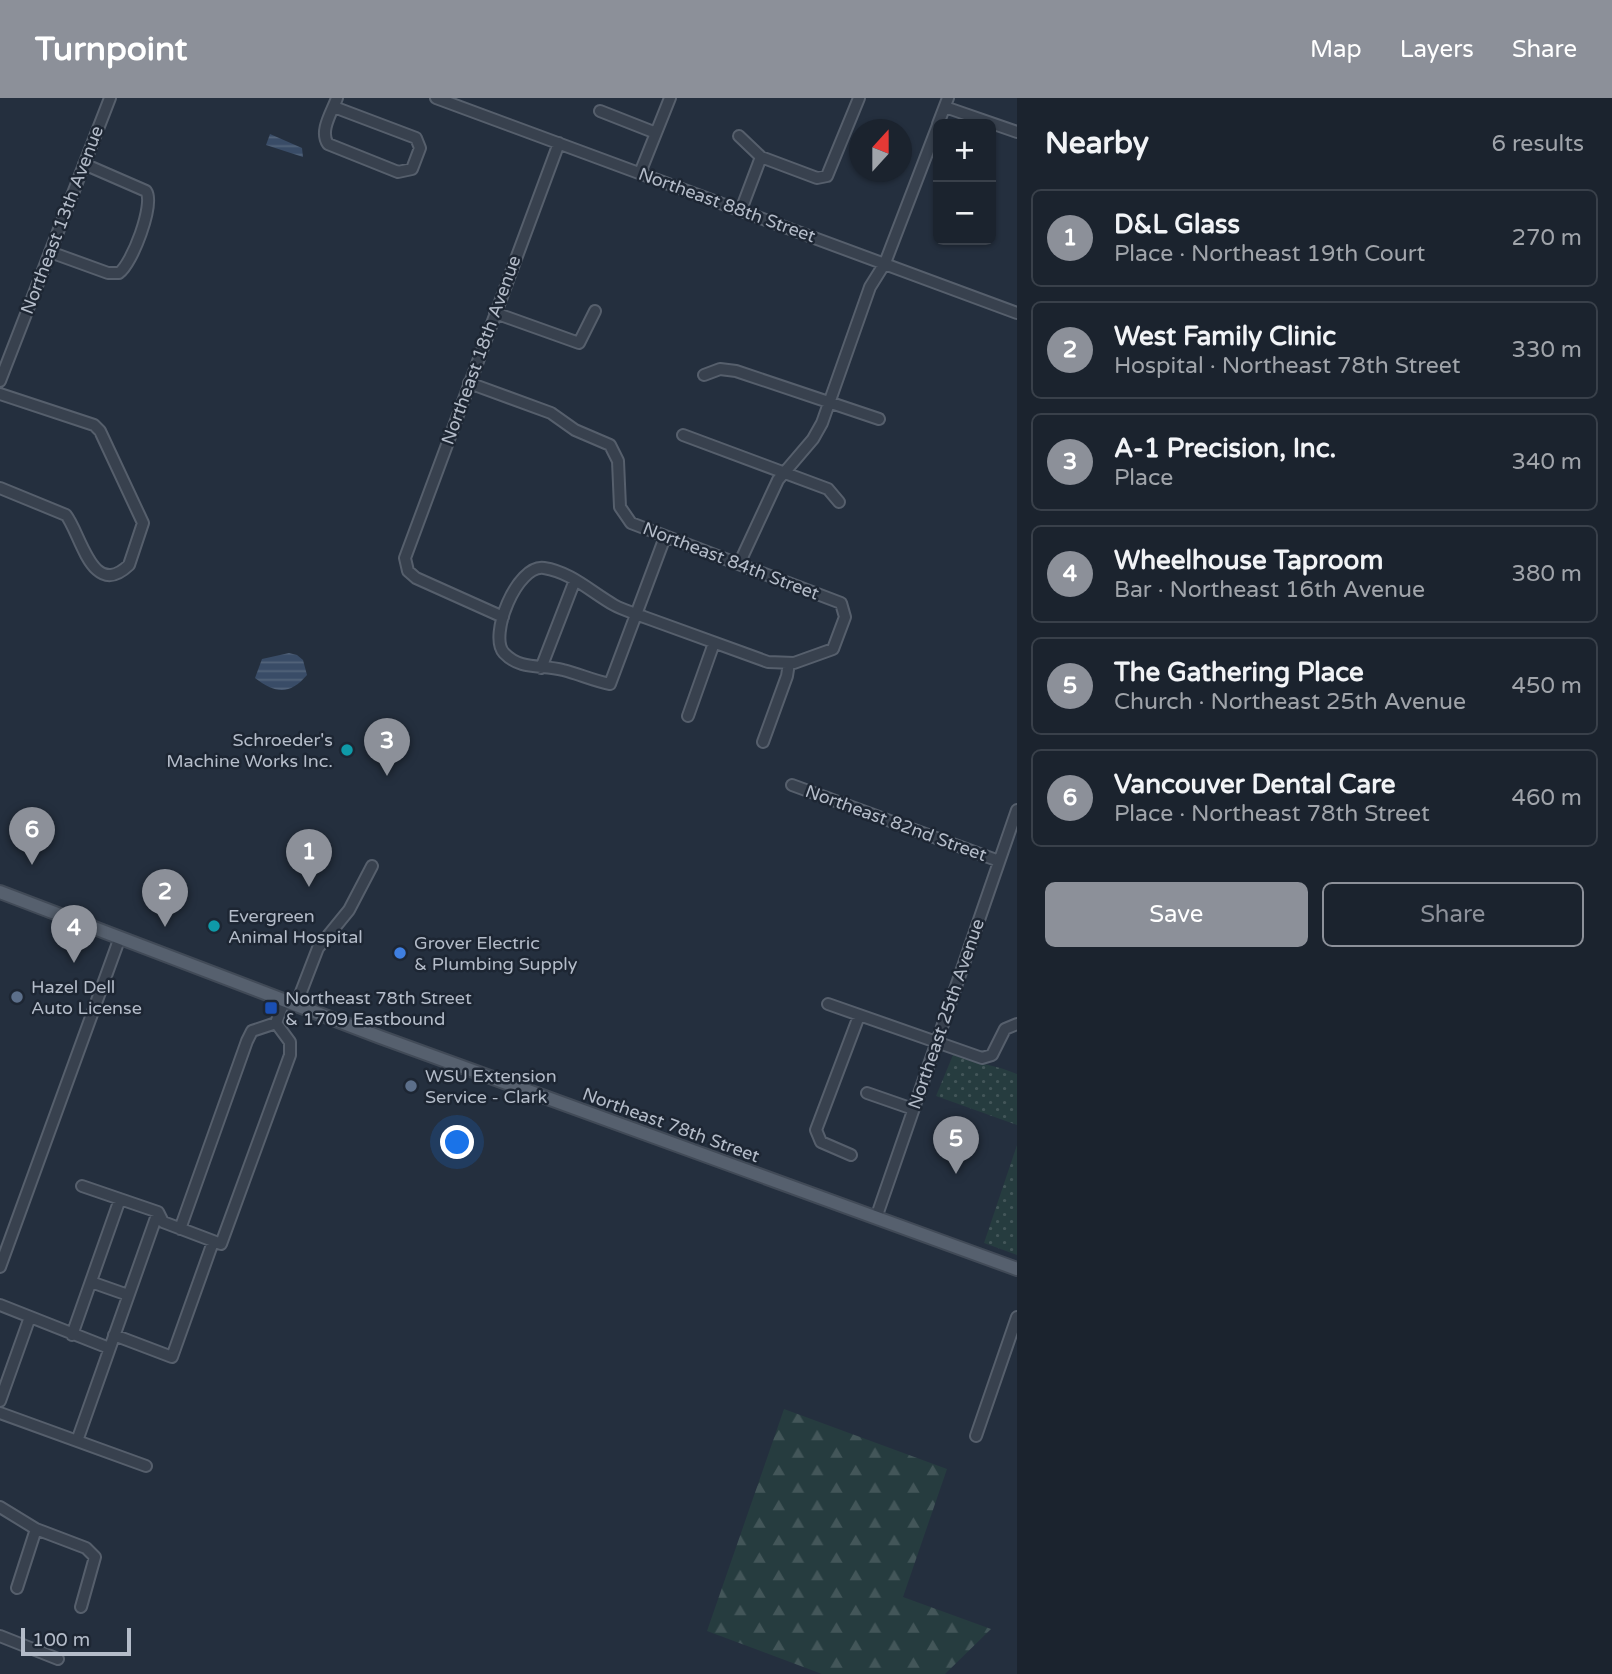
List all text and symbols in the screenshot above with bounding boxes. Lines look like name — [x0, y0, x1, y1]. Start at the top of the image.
text: Turnpoint — [35, 30, 187, 69]
text: Map — [1310, 35, 1362, 64]
text: Layers — [1400, 35, 1474, 64]
text: Share — [1512, 35, 1577, 64]
north arrow — [849, 119, 912, 182]
map controls — [933, 119, 996, 245]
button: + — [933, 119, 996, 182]
street label: Northeast 13th Avenue — [16, 123, 108, 317]
text: Nearby — [1045, 125, 1149, 162]
text: 6 results — [1491, 130, 1584, 158]
street label: Northeast 88th Street — [635, 163, 819, 247]
button: − — [933, 182, 996, 245]
text: D&L Glass — [1114, 209, 1240, 240]
text: 1 — [1063, 224, 1077, 252]
text: 270 m — [1512, 224, 1582, 252]
text: Place · Northeast 19th Court — [1114, 240, 1425, 268]
street label: Northeast 18th Avenue — [436, 252, 526, 448]
text: West Family Clinic — [1114, 321, 1336, 352]
text: 2 — [1063, 336, 1077, 364]
text: 330 m — [1512, 336, 1582, 364]
text: Hospital · Northeast 78th Street — [1114, 352, 1460, 380]
text: A-1 Precision, Inc. — [1114, 433, 1336, 464]
text: 3 — [1063, 448, 1077, 476]
text: 340 m — [1512, 448, 1582, 476]
text: Place — [1114, 464, 1173, 492]
street label: Northeast 84th Street — [640, 517, 822, 605]
text: Wheelhouse Taproom — [1114, 545, 1383, 576]
text: 4 — [1063, 560, 1077, 588]
text: 380 m — [1512, 560, 1582, 588]
text: Bar · Northeast 16th Avenue — [1114, 576, 1425, 604]
text: The Gathering Place — [1114, 657, 1364, 688]
text: 5 — [1063, 672, 1077, 700]
text: 450 m — [1512, 672, 1582, 700]
text: Church · Northeast 25th Avenue — [1114, 688, 1466, 716]
pin: 3 — [364, 718, 410, 776]
place label: Schroeder's Machine Works Inc. — [166, 729, 333, 772]
marker: Schroeder's Machine Works Inc. — [339, 742, 355, 758]
text: Vancouver Dental Care — [1114, 769, 1396, 800]
street label: Northeast 82nd Street — [802, 780, 990, 866]
text: 6 — [1063, 784, 1077, 812]
text: 460 m — [1512, 784, 1582, 812]
text: Place · Northeast 78th Street — [1114, 800, 1430, 828]
pin: 6 — [9, 807, 55, 865]
pin: 1 — [286, 829, 332, 887]
pin: 2 — [142, 869, 188, 927]
button: Save — [1045, 882, 1308, 947]
button: Share — [1322, 882, 1584, 947]
pin: 4 — [51, 905, 97, 963]
place label: Evergreen Animal Hospital — [228, 905, 363, 948]
street label: Northeast 25th Avenue — [903, 916, 989, 1112]
marker: Evergreen Animal Hospital — [206, 918, 222, 934]
place label: Grover Electric & Plumbing Supply — [414, 932, 578, 975]
marker: Grover Electric & Plumbing Supply — [392, 945, 408, 961]
place label: Hazel Dell Auto License — [31, 976, 142, 1019]
place label: Northeast 78th Street & 1709 Eastbound — [285, 987, 472, 1030]
marker: Hazel Dell Auto License — [9, 989, 25, 1005]
marker: Northeast 78th Street & 1709 Eastbound — [263, 1000, 279, 1016]
place label: WSU Extension Service - Clark — [425, 1065, 557, 1108]
marker: WSU Extension Service - Clark — [403, 1078, 419, 1094]
street label: Northeast 78th Street — [579, 1083, 763, 1167]
pin: 5 — [933, 1116, 979, 1174]
your location — [440, 1125, 474, 1159]
scale bar — [21, 1625, 131, 1657]
text: 100 m — [32, 1629, 90, 1651]

